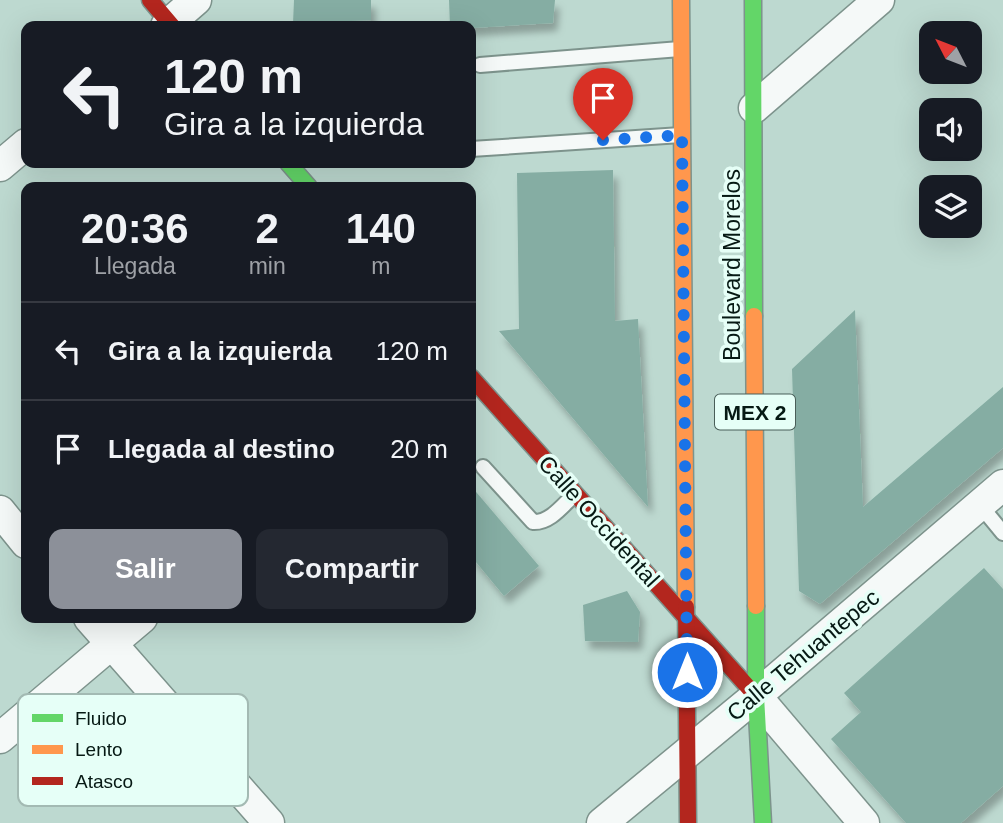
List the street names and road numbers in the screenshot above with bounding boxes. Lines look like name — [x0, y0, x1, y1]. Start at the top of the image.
street label: Boulevard Morelos — [719, 169, 745, 361]
road number: MEX 2 — [715, 394, 795, 430]
street label: Calle Occidental — [533, 450, 665, 592]
street label: Calle Tehuantepec — [722, 584, 884, 726]

